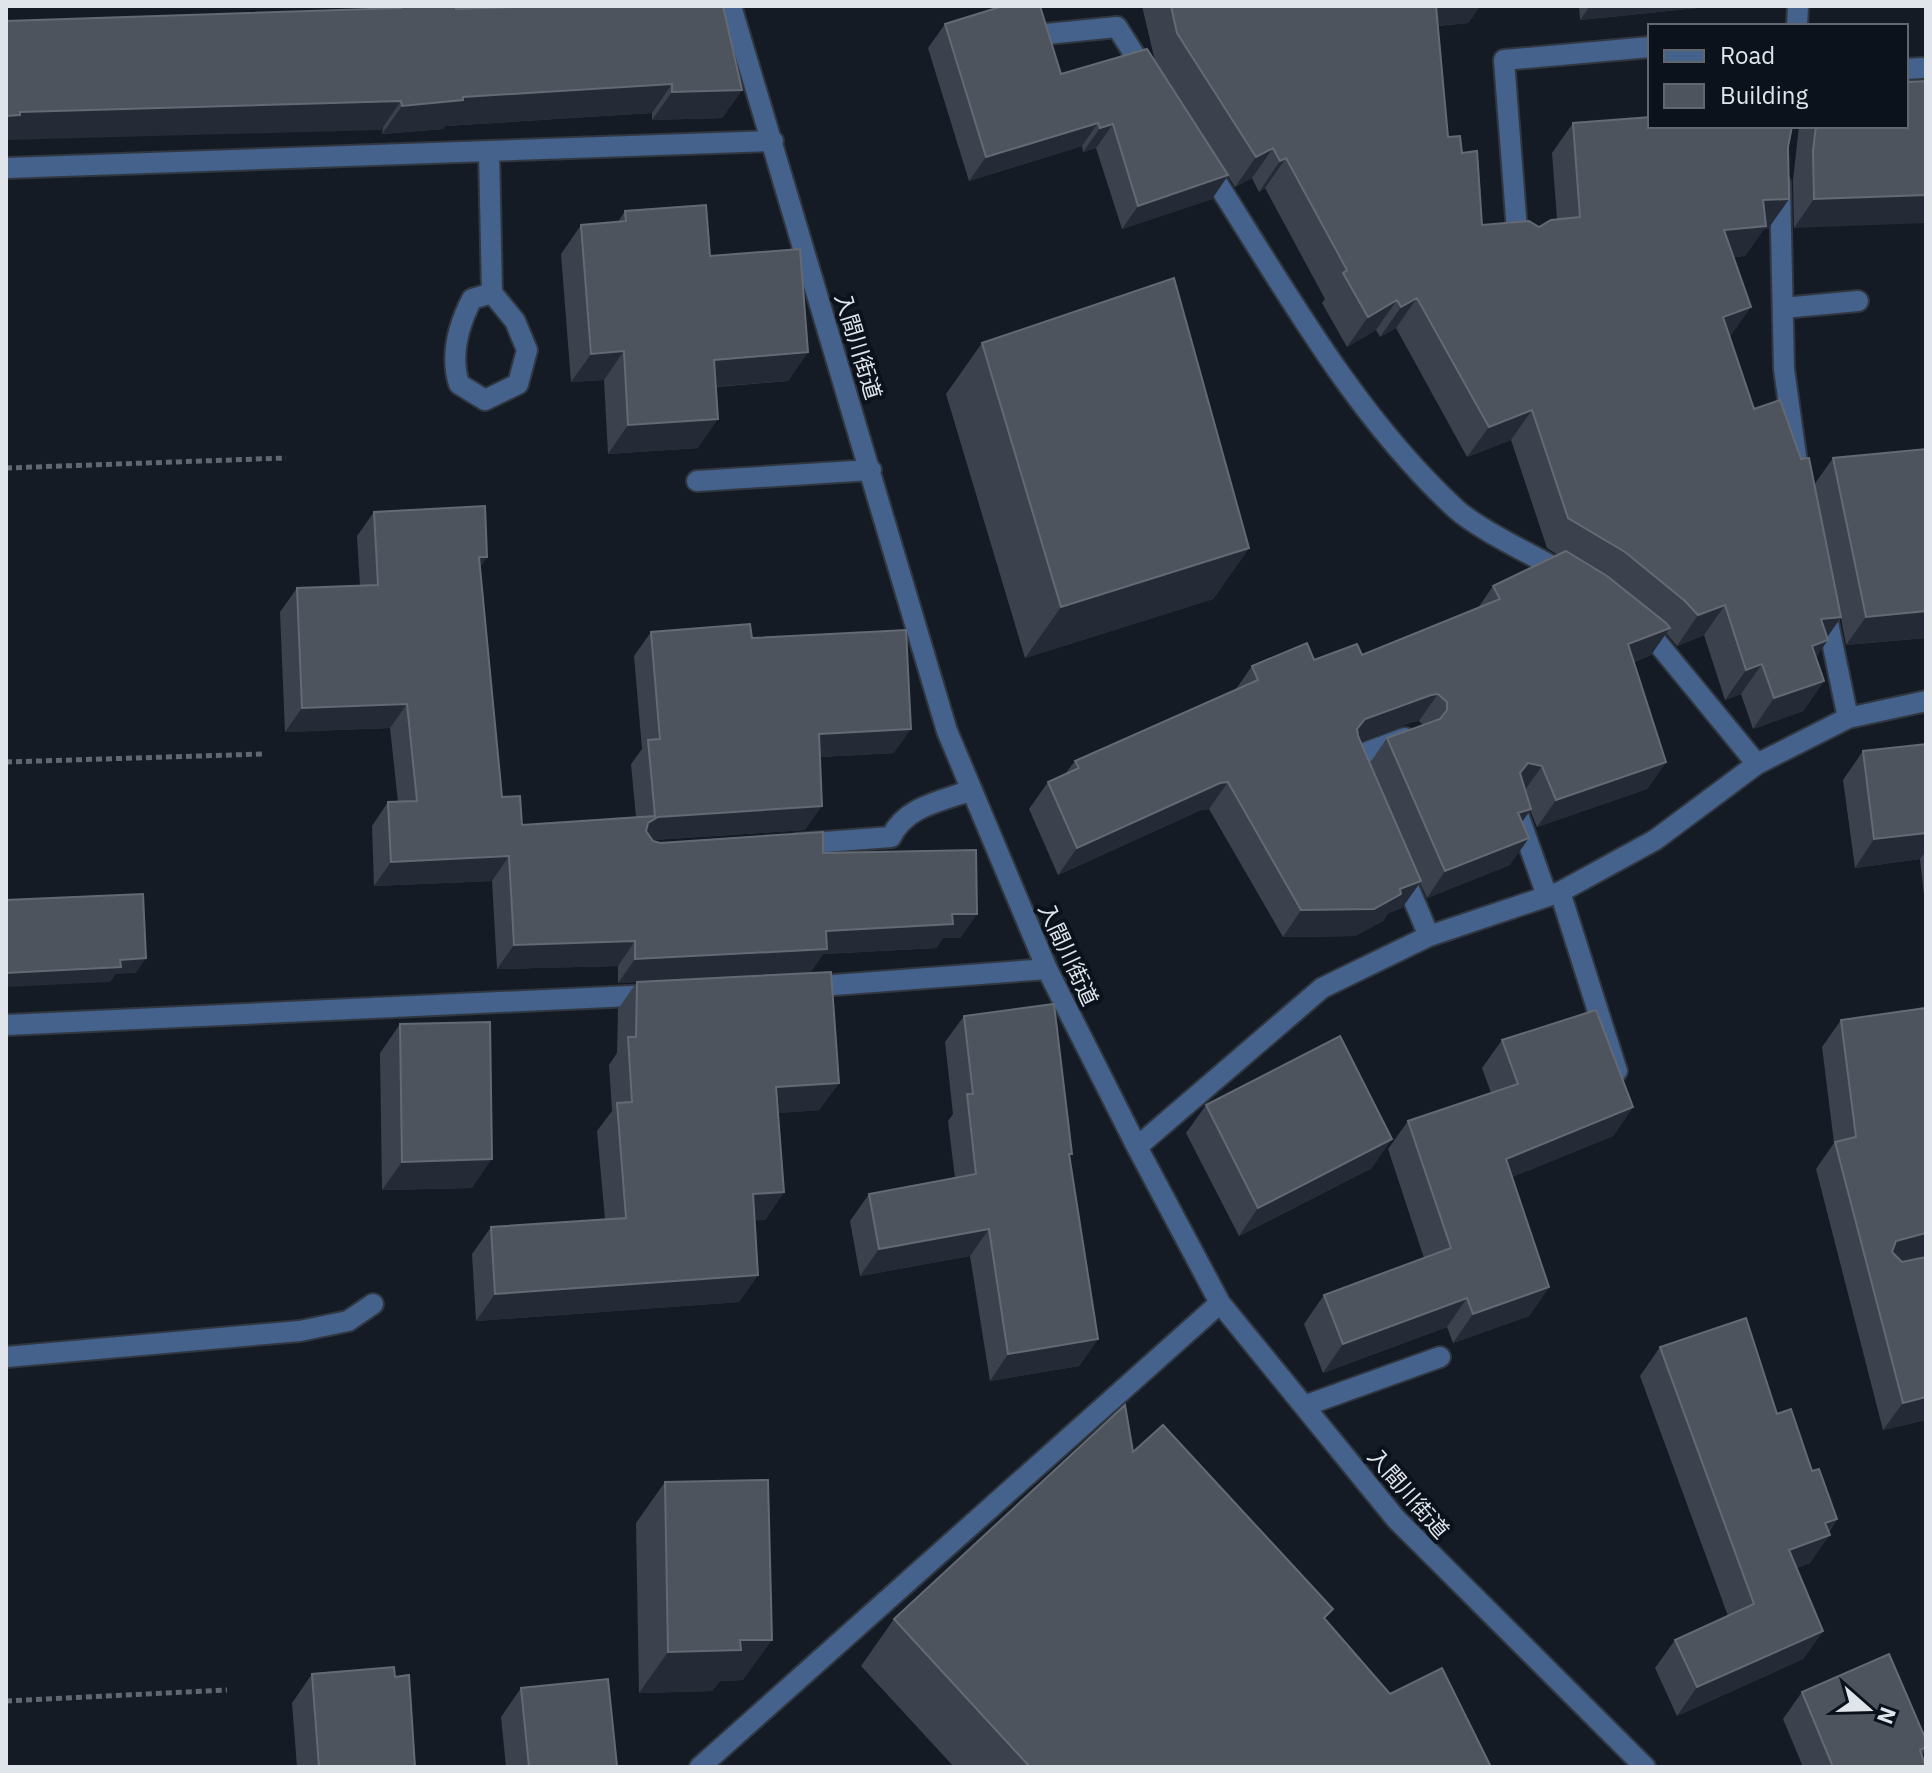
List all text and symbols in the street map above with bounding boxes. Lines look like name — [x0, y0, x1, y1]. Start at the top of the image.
legend — [1648, 24, 1908, 128]
text: Road — [1720, 39, 1775, 71]
text: Building — [1720, 79, 1808, 111]
street label: 入間川街道 — [829, 289, 889, 403]
street label: 入間川街道 — [1033, 898, 1105, 1010]
street label: 入間川街道 — [1362, 1442, 1456, 1544]
north arrow — [1828, 1669, 1908, 1749]
text: N — [1871, 1704, 1904, 1728]

